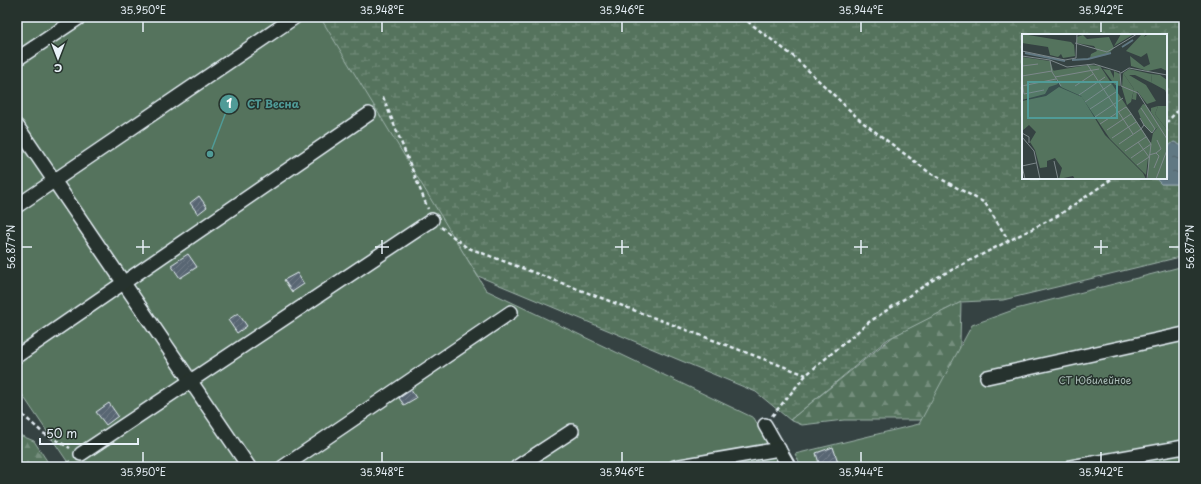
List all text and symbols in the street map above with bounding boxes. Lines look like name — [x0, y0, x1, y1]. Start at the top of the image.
text: 35.950°E — [120, 2, 166, 17]
text: 35.948°E — [360, 2, 404, 17]
text: 35.946°E — [599, 2, 645, 17]
text: 35.944°E — [838, 2, 884, 17]
text: 35.942°E — [1078, 2, 1124, 17]
inset map — [1022, 34, 1167, 179]
north arrow — [38, 38, 78, 78]
text: С — [54, 60, 62, 77]
callout: СТ Весна — [219, 93, 308, 116]
text: 1 — [226, 94, 232, 112]
text: СТ Весна — [247, 95, 300, 112]
text: 56.877°N — [3, 224, 18, 269]
text: 56.877°N — [1182, 224, 1197, 269]
park label: СТ Юбилейное — [1059, 372, 1132, 387]
scale bar — [40, 420, 138, 446]
text: 50 m — [46, 424, 77, 442]
text: 35.950°E — [120, 464, 166, 479]
text: 35.948°E — [360, 464, 404, 479]
text: 35.946°E — [599, 464, 645, 479]
text: 35.944°E — [838, 464, 884, 479]
text: 35.942°E — [1078, 464, 1124, 479]

